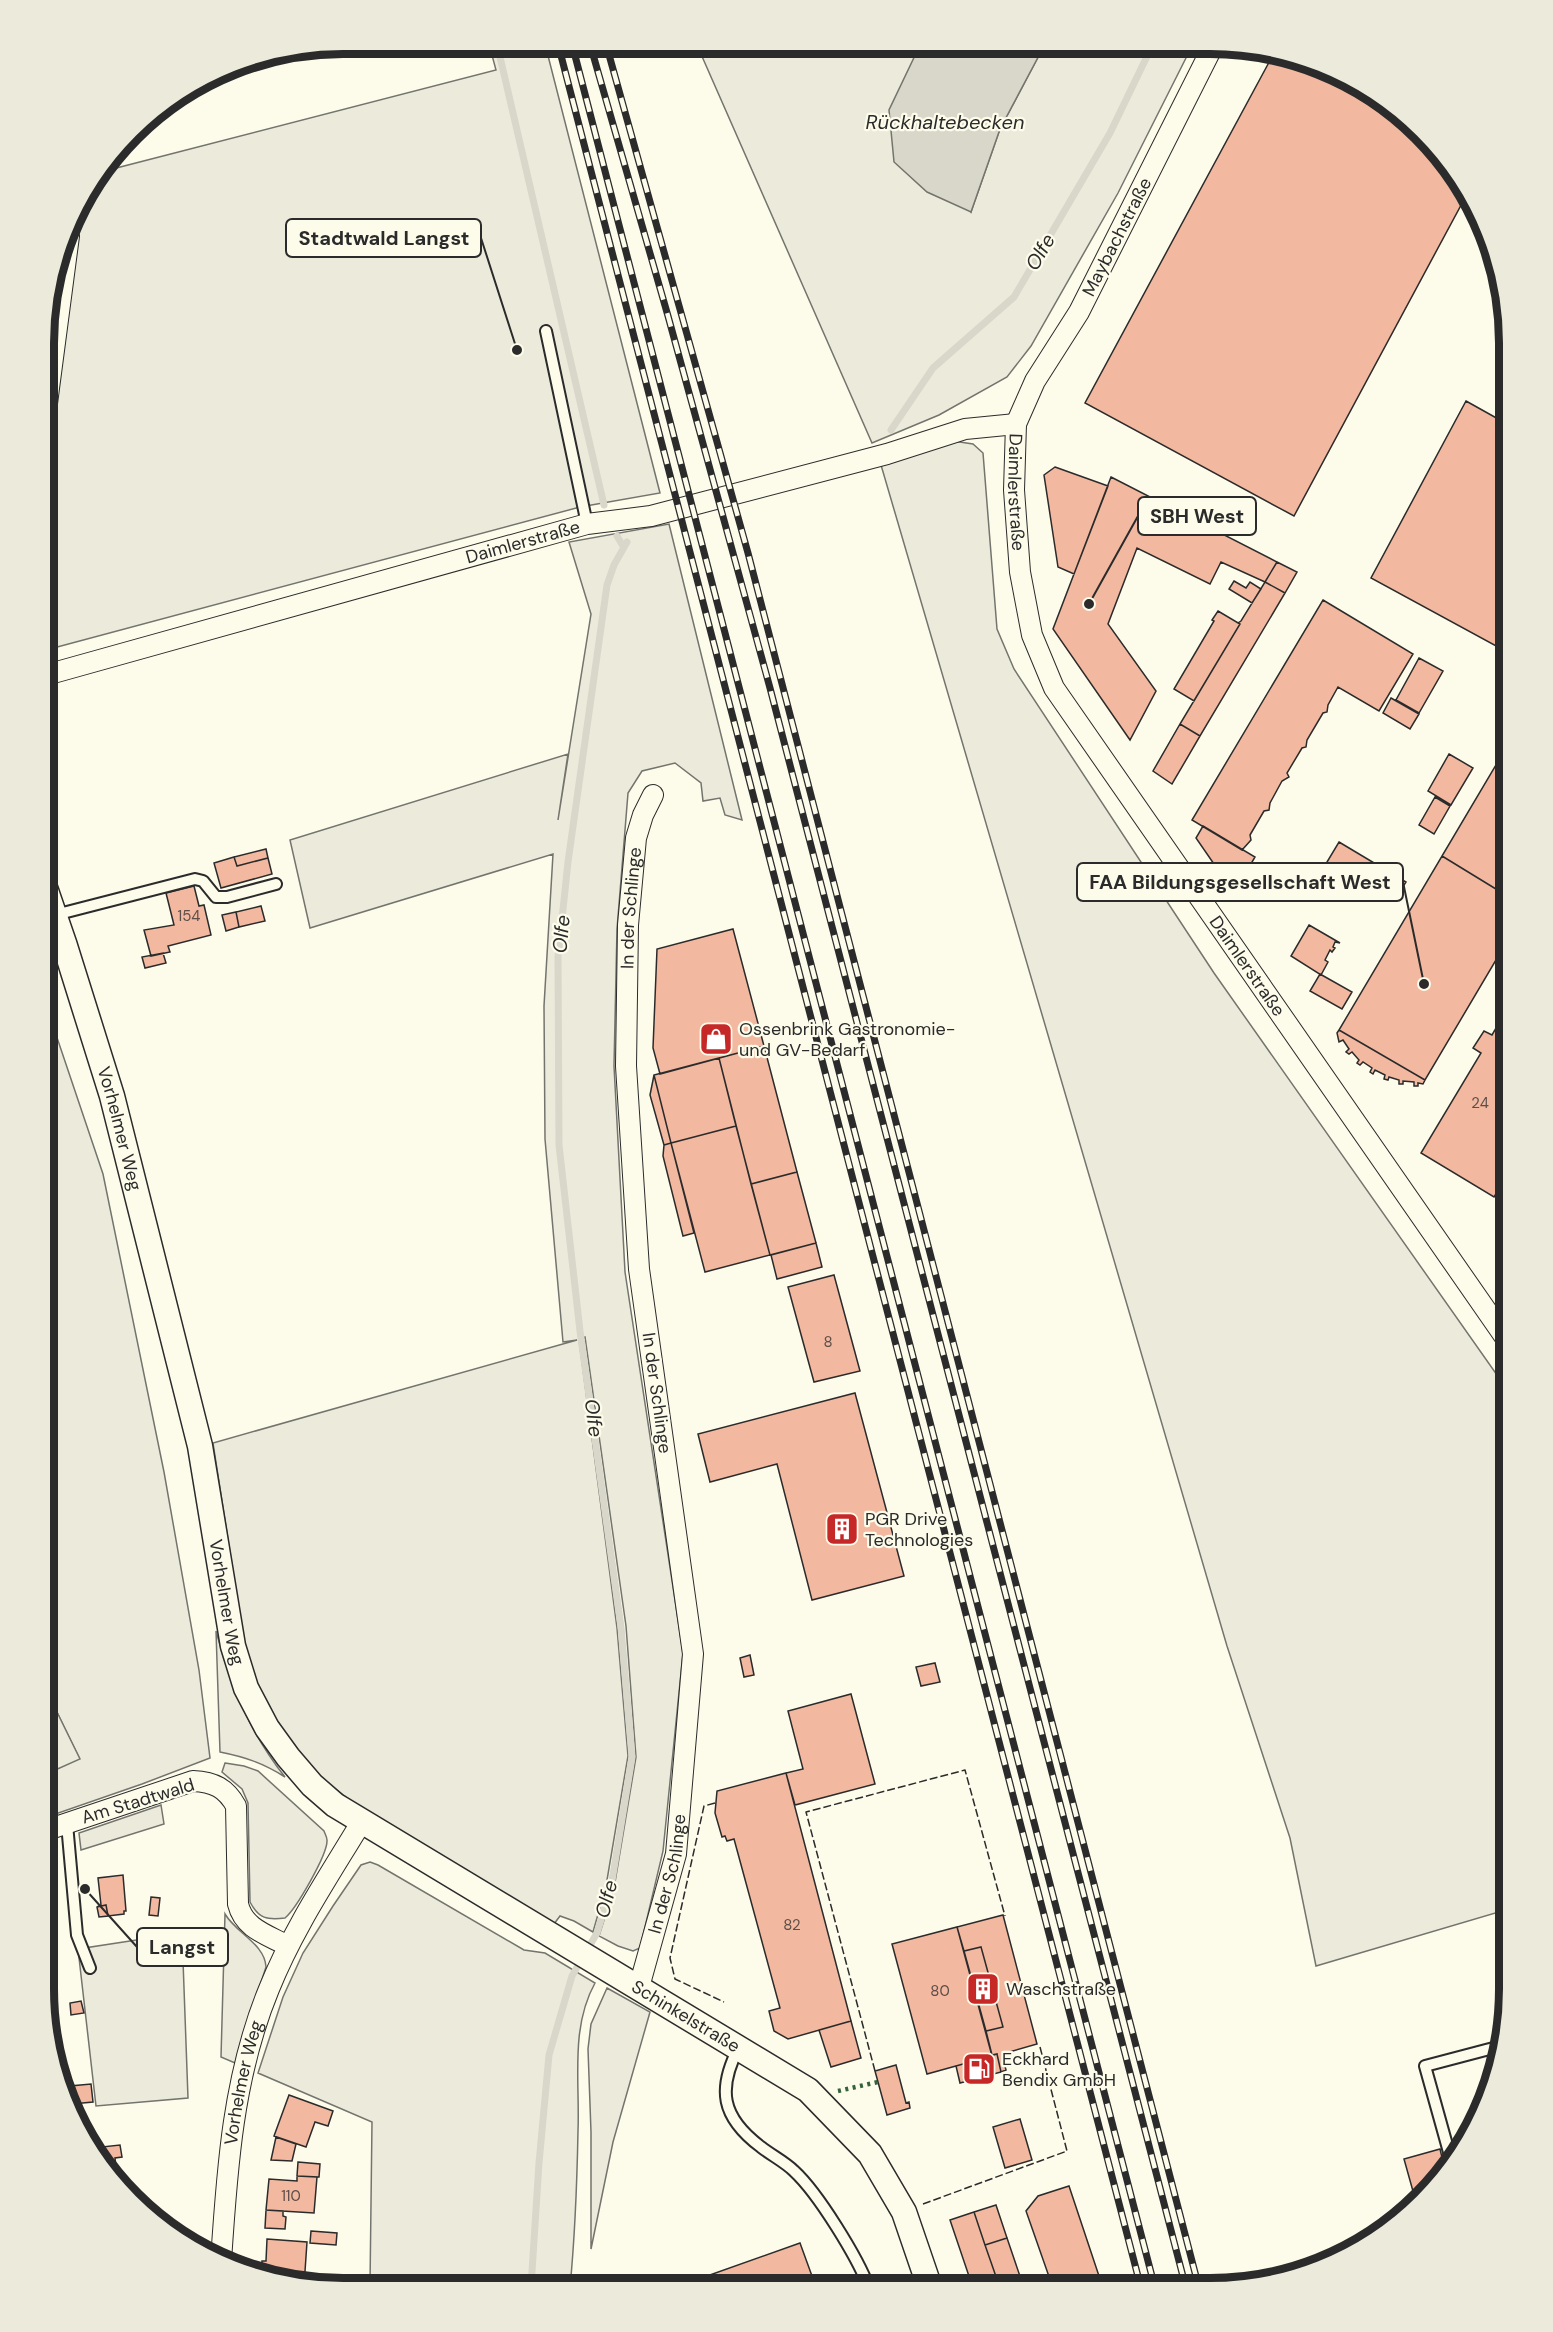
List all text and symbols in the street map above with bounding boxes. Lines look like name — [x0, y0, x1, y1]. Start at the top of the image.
water label: Rückhaltebecken — [866, 109, 1024, 135]
street label: Maybachstraße — [1077, 173, 1157, 301]
callout: Stadtwald Langst — [286, 219, 481, 257]
text: Stadtwald Langst — [298, 225, 470, 251]
water label: Olfe — [1019, 229, 1061, 275]
street label: Daimlerstraße — [1002, 433, 1030, 552]
callout: SBH West — [1138, 497, 1256, 535]
text: SBH West — [1150, 503, 1244, 529]
street label: Daimlerstraße — [463, 515, 583, 569]
street label: In der Schlinge — [615, 846, 647, 969]
callout: FAA Bildungsgesellschaft West — [1077, 863, 1403, 901]
text: FAA Bildungsgesellschaft West — [1089, 869, 1391, 895]
house number: 154 — [178, 906, 200, 926]
street label: Daimlerstraße — [1204, 911, 1291, 1021]
water label: Olfe — [546, 914, 576, 954]
place label: Ossenbrink Gastronomie- und GV-Bedarf — [739, 1017, 955, 1062]
shop icon: Ossenbrink Gastronomie- und GV-Bedarf — [698, 1021, 734, 1057]
street label: Vorhelmer Weg — [92, 1064, 147, 1193]
house number: 24 — [1471, 1093, 1489, 1113]
street label: In der Schlinge — [637, 1331, 677, 1455]
house number: 8 — [823, 1332, 833, 1352]
water label: Olfe — [579, 1397, 609, 1439]
place label: PGR Drive Technologies — [865, 1507, 973, 1552]
building icon: PGR Drive Technologies — [824, 1511, 860, 1547]
street label: Vorhelmer Weg — [204, 1538, 250, 1668]
street label: Am Stadtwald — [79, 1772, 197, 1830]
street label: In der Schlinge — [642, 1813, 691, 1936]
water label: Olfe — [589, 1877, 623, 1921]
house number: 82 — [783, 1915, 801, 1935]
callout: Langst — [137, 1928, 228, 1966]
text: Langst — [149, 1934, 215, 1960]
building icon: Waschstraße — [965, 1971, 1001, 2007]
street label: Schinkelstraße — [627, 1974, 744, 2058]
place label: Waschstraße — [1006, 1977, 1116, 2001]
house number: 80 — [930, 1981, 950, 2001]
street label: Vorhelmer Weg — [219, 2017, 269, 2147]
place label: Eckhard Bendix GmbH — [1002, 2047, 1116, 2092]
fuel station icon: Eckhard Bendix GmbH — [961, 2051, 997, 2087]
house number: 110 — [281, 2186, 301, 2206]

